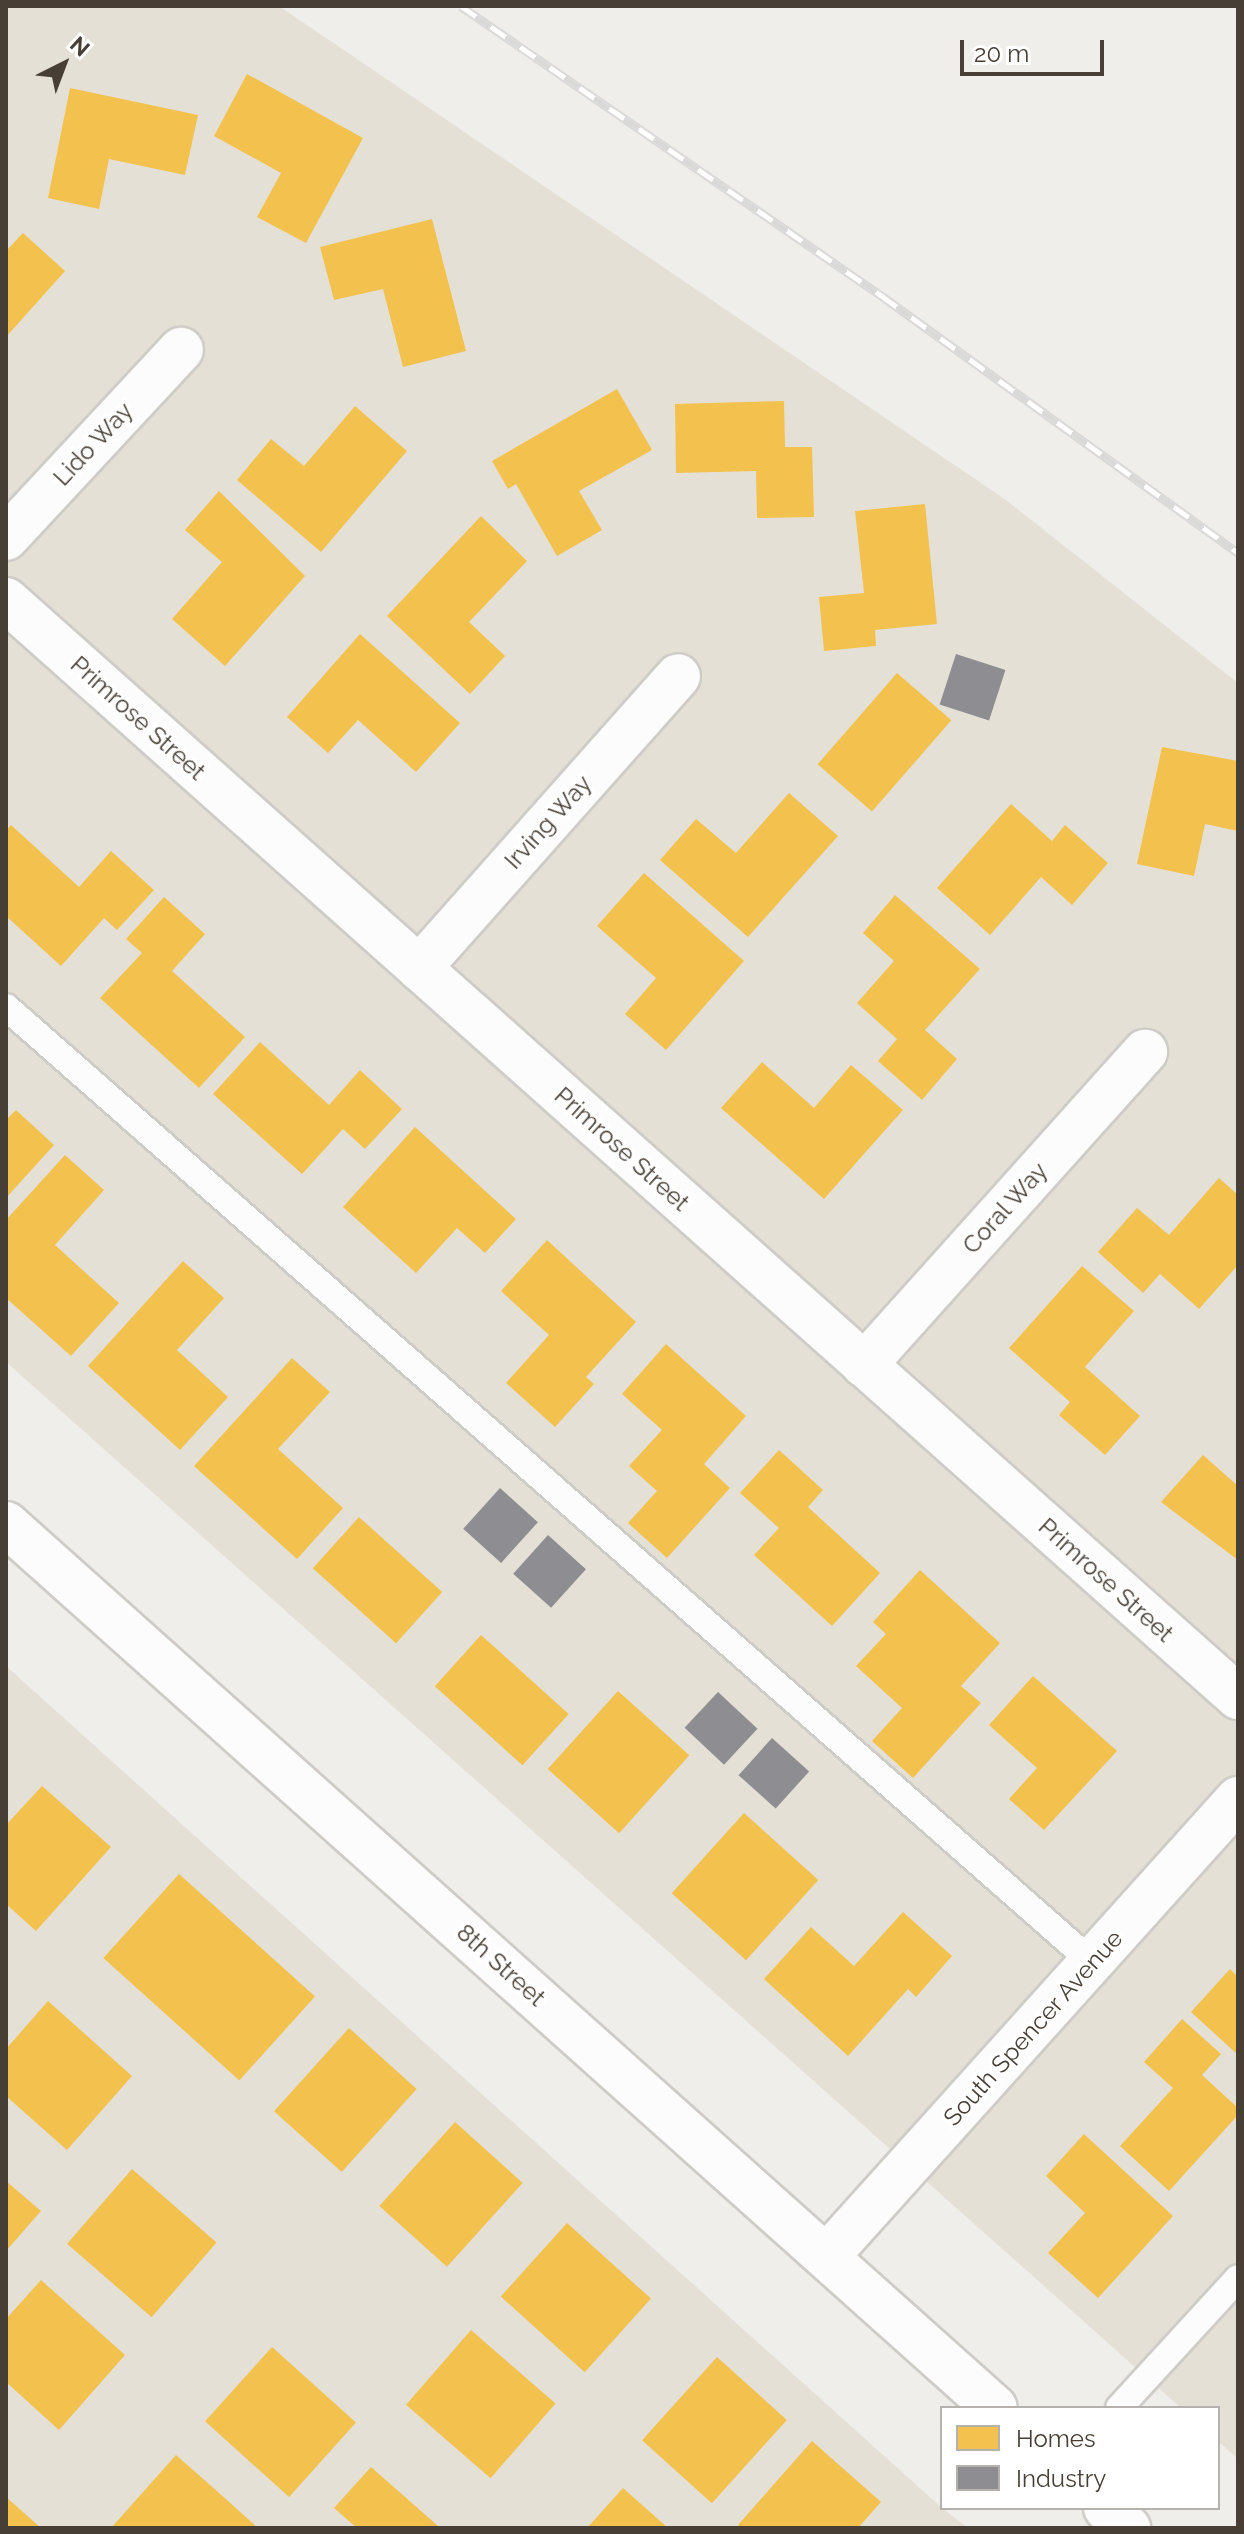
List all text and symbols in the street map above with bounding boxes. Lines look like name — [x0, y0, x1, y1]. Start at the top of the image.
north arrow — [24, 24, 104, 104]
scale bar — [964, 24, 1108, 74]
text: N — [65, 31, 95, 61]
text: 20 m — [974, 39, 1029, 68]
street label: Lido Way — [47, 396, 139, 492]
street label: Primrose Street — [65, 650, 211, 786]
street label: Irving Way — [498, 769, 598, 875]
street label: Primrose Street — [549, 1081, 695, 1217]
street label: Coral Way — [956, 1156, 1054, 1260]
street label: Primrose Street — [1033, 1512, 1179, 1648]
street label: 8th Street — [451, 1918, 551, 2012]
street label: South Spencer Avenue — [937, 1924, 1129, 2132]
legend — [940, 2406, 1220, 2510]
text: Homes — [1016, 2424, 1096, 2453]
text: Industry — [1016, 2464, 1106, 2493]

